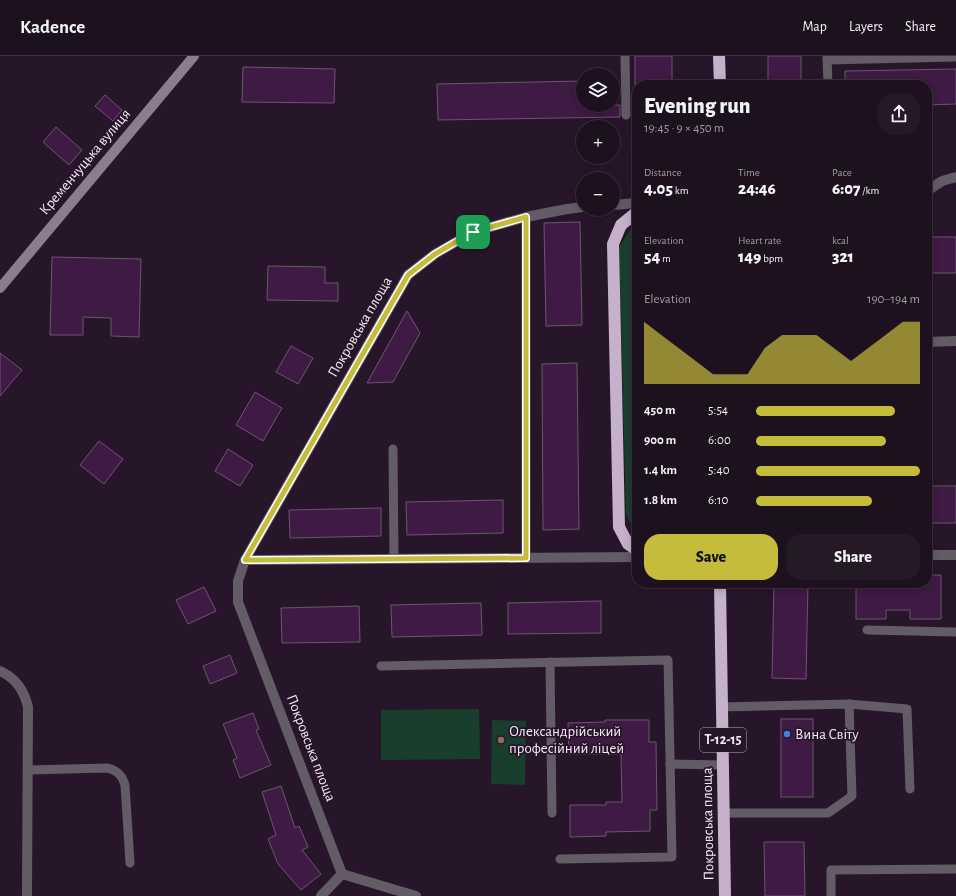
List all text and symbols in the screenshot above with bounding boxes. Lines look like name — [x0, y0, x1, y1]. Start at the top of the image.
text: Kadence — [20, 18, 85, 37]
text: Map — [802, 20, 827, 34]
text: Layers — [849, 20, 883, 34]
text: Share — [905, 20, 936, 34]
map controls — [576, 68, 620, 216]
button: layers — [576, 68, 620, 112]
button: share — [878, 93, 920, 135]
text: Evening run — [644, 95, 751, 117]
street label: Кременчуцька вулиця — [36, 106, 134, 218]
button: + — [576, 120, 620, 164]
text: 19:45 · 9 × 450 m — [644, 122, 724, 135]
text: Distance — [644, 167, 681, 178]
text: Time — [738, 167, 760, 178]
text: Pace — [832, 167, 852, 178]
button: − — [576, 172, 620, 216]
text: 4.05 — [644, 180, 673, 197]
text: 24:46 — [738, 180, 776, 197]
text: 6:07 — [832, 180, 860, 197]
text: km — [673, 185, 689, 196]
text: /km — [860, 185, 879, 196]
pin — [456, 215, 490, 249]
icon: arrive — [462, 221, 484, 243]
text: Elevation — [644, 235, 684, 246]
text: Heart rate — [738, 235, 781, 246]
text: kcal — [832, 235, 849, 246]
text: 54 — [644, 248, 660, 265]
text: 149 — [738, 248, 761, 265]
text: 321 — [832, 248, 854, 265]
text: m — [660, 253, 671, 264]
text: bpm — [761, 253, 783, 264]
street label: Покровська площа — [325, 274, 395, 380]
text: Elevation — [644, 293, 691, 306]
text: 190–194 m — [867, 293, 920, 306]
text: 450 m — [644, 404, 675, 417]
text: 5:54 — [708, 404, 728, 417]
text: 900 m — [644, 434, 676, 447]
text: 6:00 — [708, 434, 731, 447]
text: 1.4 km — [644, 464, 677, 477]
text: 5:40 — [708, 464, 730, 477]
text: 1.8 km — [644, 494, 677, 507]
text: 6:10 — [708, 494, 728, 507]
button: Save — [644, 534, 778, 580]
button: Share — [786, 534, 920, 580]
street label: Покровська площа — [284, 692, 338, 804]
place label: Олександрійський професійний ліцей — [509, 724, 624, 756]
place label: Вина Світу — [795, 727, 859, 742]
road number: Т-12-15 — [700, 728, 746, 752]
marker: Вина Світу — [782, 729, 792, 739]
marker: Олександрійський професійний ліцей — [496, 735, 506, 745]
street label: Покровська площа — [700, 767, 716, 881]

